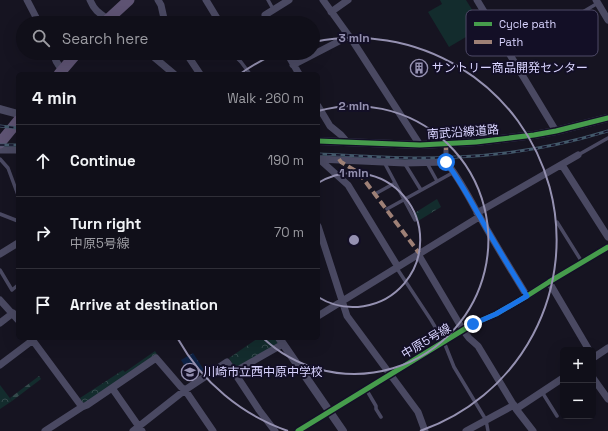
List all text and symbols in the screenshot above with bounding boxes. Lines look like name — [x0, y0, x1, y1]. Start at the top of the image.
legend — [466, 10, 598, 56]
search box — [16, 16, 320, 60]
text: Cycle path — [499, 17, 556, 31]
icon: search — [30, 27, 52, 49]
text: Search here — [62, 29, 148, 48]
text: 3 min — [338, 30, 370, 46]
text: Path — [499, 35, 523, 49]
building icon: サントリー商品開発センター — [409, 58, 429, 78]
place label: サントリー商品開発センター — [432, 60, 588, 76]
text: 4 min — [32, 87, 77, 109]
text: Walk · 260 m — [227, 90, 304, 107]
text: 2 min — [338, 98, 370, 114]
street label: 南武沿線道路 — [427, 122, 499, 142]
icon: ahead — [32, 150, 54, 172]
text: Continue — [70, 151, 136, 170]
text: 190 m — [268, 152, 304, 169]
route start — [437, 153, 455, 171]
text: 1 min — [339, 165, 369, 181]
text: Turn right — [70, 214, 141, 233]
icon: right — [32, 222, 54, 244]
text: 70 m — [274, 224, 304, 241]
centre of rings — [347, 233, 361, 247]
text: 中原5号線 — [70, 235, 130, 252]
icon: arrive — [32, 294, 54, 316]
text: Arrive at destination — [70, 295, 218, 314]
route end — [464, 315, 482, 333]
street label: 中原5号線 — [398, 320, 454, 362]
map controls — [560, 347, 596, 419]
button: + — [560, 347, 596, 383]
school or university icon: 川崎市立西中原中学校 — [180, 362, 200, 382]
place label: 川崎市立西中原中学校 — [203, 364, 323, 380]
button: − — [560, 383, 596, 419]

